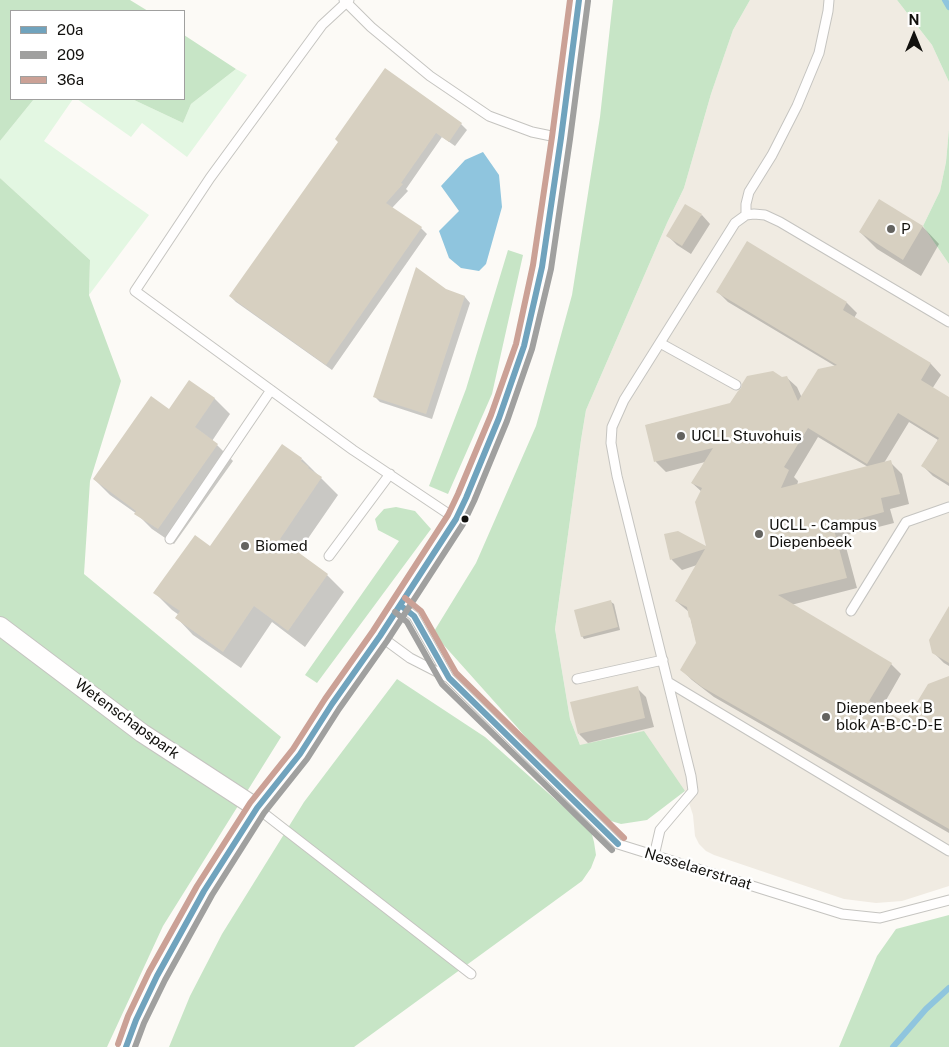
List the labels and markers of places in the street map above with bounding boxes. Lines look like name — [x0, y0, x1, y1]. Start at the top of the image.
place label: P — [901, 220, 911, 238]
marker: P — [885, 223, 897, 235]
place label: UCLL Stuvohuis — [691, 427, 802, 445]
marker: UCLL Stuvohuis — [675, 430, 687, 442]
unlabelled marker — [460, 514, 470, 524]
place label: UCLL - Campus Diepenbeek — [769, 516, 877, 551]
marker: UCLL - Campus Diepenbeek — [753, 528, 765, 540]
place label: Biomed — [255, 537, 308, 555]
marker: Biomed — [239, 540, 251, 552]
place label: Diepenbeek B blok A-B-C-D-E — [836, 699, 942, 734]
marker: Diepenbeek B blok A-B-C-D-E — [820, 711, 832, 723]

